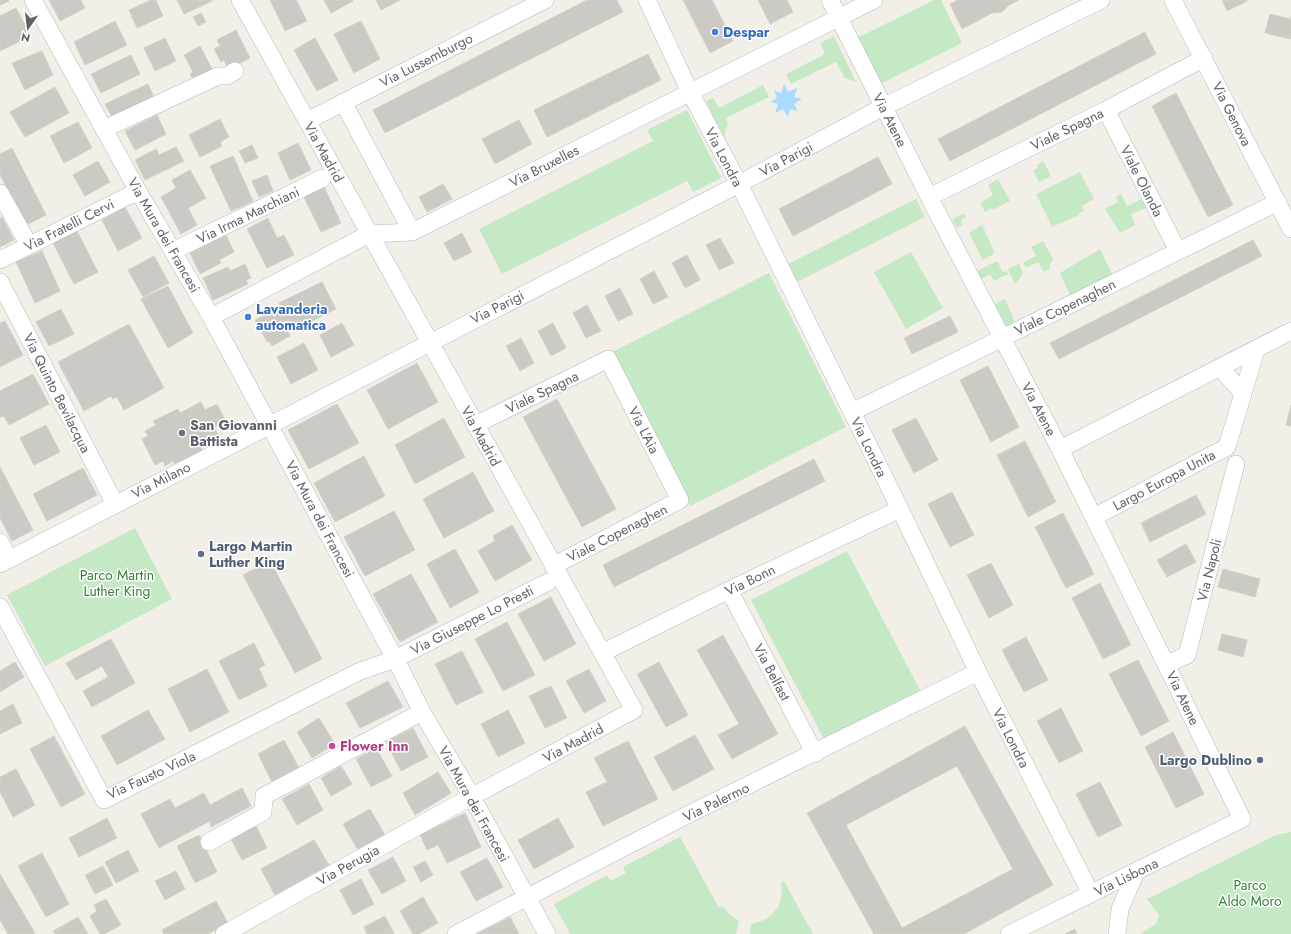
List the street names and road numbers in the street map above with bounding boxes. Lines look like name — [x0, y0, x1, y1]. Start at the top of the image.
street label: Via Lussemburgo — [376, 28, 476, 92]
street label: Via Genova — [1207, 78, 1257, 150]
street label: Via Atene — [868, 90, 912, 150]
street label: Viale Spagna — [1027, 103, 1107, 155]
street label: Via Madrid — [299, 118, 349, 186]
street label: Via Londra — [700, 124, 748, 190]
street label: Via Parigi — [756, 137, 816, 181]
street label: Via Bruxelles — [506, 140, 583, 192]
street label: Viale Olanda — [1116, 142, 1168, 220]
street label: Via Mura dei Francesi — [123, 174, 205, 296]
street label: Via Irma Marchiani — [193, 181, 303, 249]
street label: Via Fratelli Cervi — [20, 194, 118, 256]
street label: Viale Copenaghen — [1011, 274, 1119, 340]
street label: Via Parigi — [467, 285, 527, 329]
street label: Via Quinto Bevilacqua — [18, 330, 96, 456]
street label: Viale Spagna — [502, 366, 582, 418]
street label: Via Atene — [1017, 379, 1061, 439]
street label: Via Madrid — [456, 402, 506, 470]
street label: Via L'Aia — [624, 403, 664, 457]
street label: Via Londra — [846, 414, 892, 480]
street label: Largo Europa Unita — [1109, 445, 1219, 515]
street label: Via Milano — [128, 456, 194, 503]
street label: Via Mura dei Francesi — [281, 457, 359, 581]
street label: Viale Copenaghen — [563, 499, 671, 567]
street label: Via Napoli — [1192, 537, 1226, 603]
street label: Via Bonn — [721, 559, 779, 601]
street label: Via Giuseppe Lo Presti — [407, 580, 537, 660]
street label: Via Belfast — [749, 640, 796, 705]
street label: Via Atene — [1161, 667, 1205, 729]
street label: Via Londra — [987, 705, 1035, 771]
street label: Via Madrid — [539, 719, 607, 767]
street label: Via Mura dei Francesi — [434, 742, 514, 866]
street label: Via Fausto Viola — [103, 746, 199, 804]
street label: Via Palermo — [679, 777, 753, 827]
street label: Via Perugia — [313, 840, 383, 890]
street label: Via Lisbona — [1091, 853, 1161, 901]

